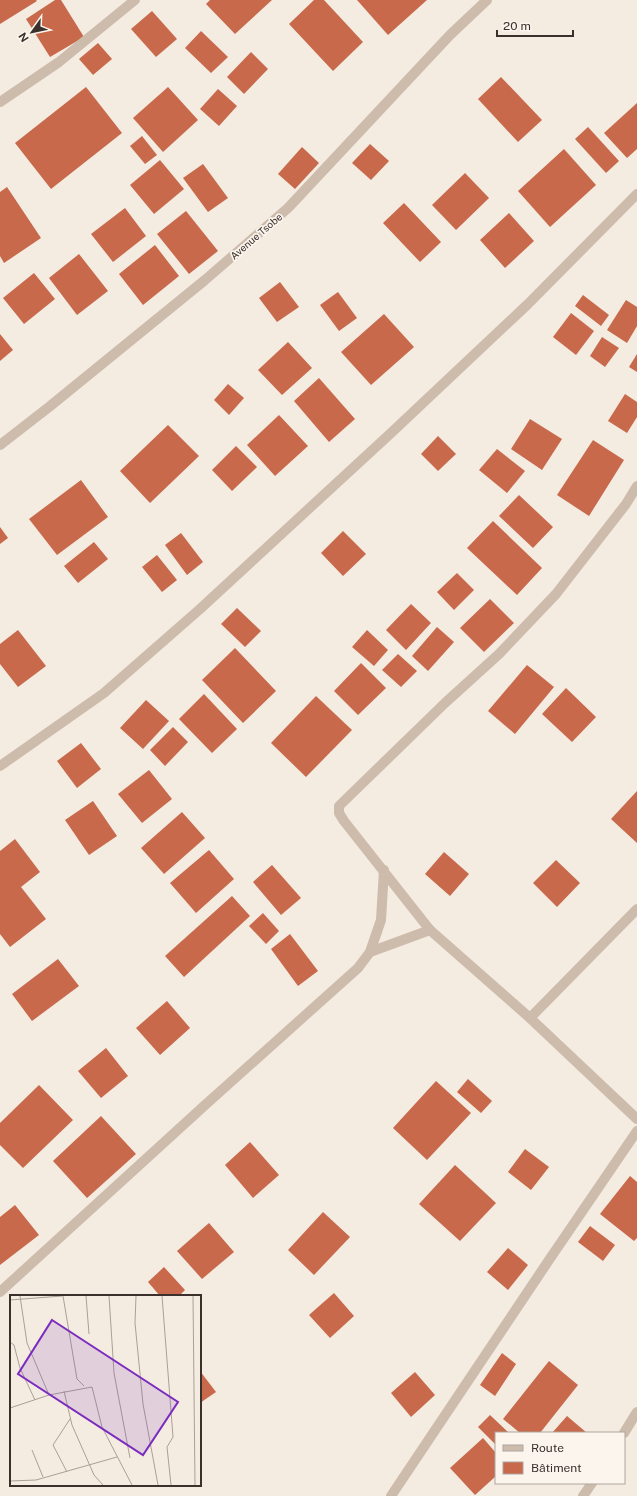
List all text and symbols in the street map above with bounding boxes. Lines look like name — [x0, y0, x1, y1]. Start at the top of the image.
north arrow — [12, 12, 52, 52]
scale bar — [497, 12, 573, 38]
text: 20 m — [503, 19, 531, 33]
text: N — [16, 31, 31, 44]
street label: Avenue Tsobe — [228, 210, 284, 262]
inset map — [10, 1295, 201, 1486]
legend — [495, 1432, 625, 1484]
text: Route — [531, 1441, 564, 1455]
text: Bâtiment — [531, 1461, 582, 1475]

